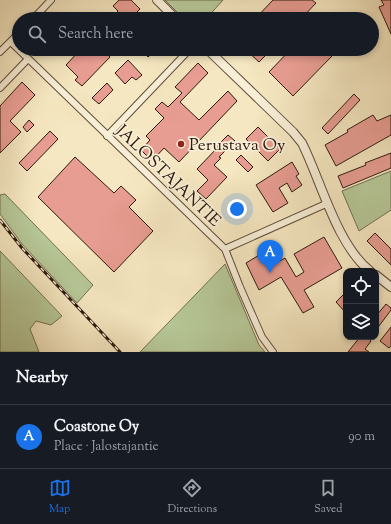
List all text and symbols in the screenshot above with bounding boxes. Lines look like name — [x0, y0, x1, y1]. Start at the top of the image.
search box — [12, 12, 379, 56]
icon: search — [26, 23, 48, 45]
text: Search here — [58, 24, 133, 45]
street label: JALOSTAJANTIE — [109, 119, 225, 233]
place label: Perustava Oy — [189, 134, 286, 158]
marker: Perustava Oy — [176, 139, 186, 149]
your location — [227, 199, 247, 219]
pin: A — [257, 240, 283, 273]
map controls — [343, 268, 379, 340]
button: locate — [343, 268, 379, 304]
button: layers — [343, 304, 379, 340]
text: Nearby — [16, 366, 68, 390]
text: Coastone Oy — [54, 417, 139, 438]
text: A — [24, 428, 34, 446]
text: 90 m — [348, 428, 375, 446]
text: Place · Jalostajantie — [54, 438, 159, 456]
tab: Map — [49, 477, 71, 517]
tab: Directions — [168, 477, 217, 517]
tab: Saved — [314, 477, 342, 517]

